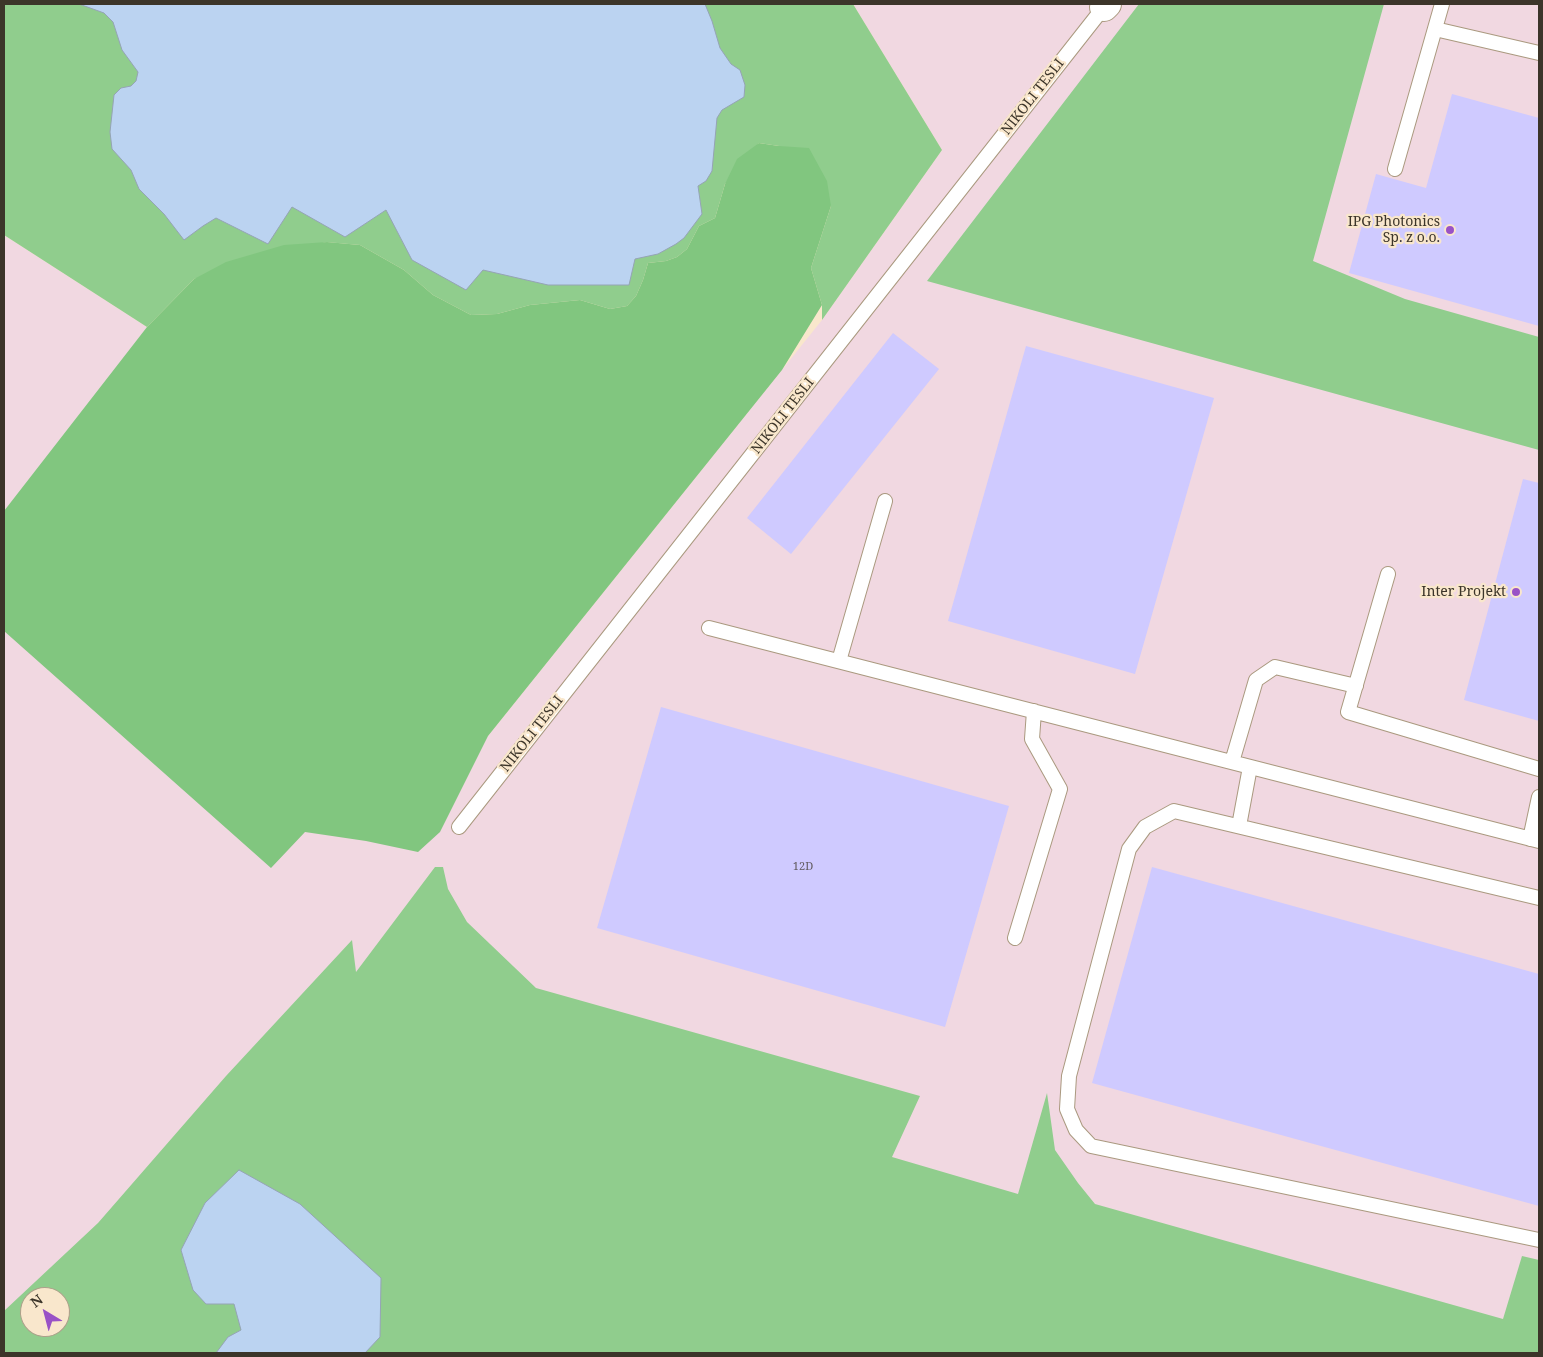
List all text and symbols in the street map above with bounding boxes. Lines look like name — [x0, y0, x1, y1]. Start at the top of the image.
street label: NIKOLI TESLI — [998, 56, 1068, 138]
place label: IPG Photonics Sp. z o.o. — [1348, 214, 1440, 246]
marker: IPG Photonics Sp. z o.o. — [1444, 224, 1456, 236]
street label: NIKOLI TESLI — [748, 375, 818, 457]
place label: Inter Projekt — [1421, 584, 1506, 600]
marker: Inter Projekt — [1510, 586, 1522, 598]
street label: NIKOLI TESLI — [497, 693, 567, 775]
house number: 12D — [793, 860, 813, 874]
north arrow — [20, 1287, 70, 1337]
text: N — [26, 1290, 46, 1311]

